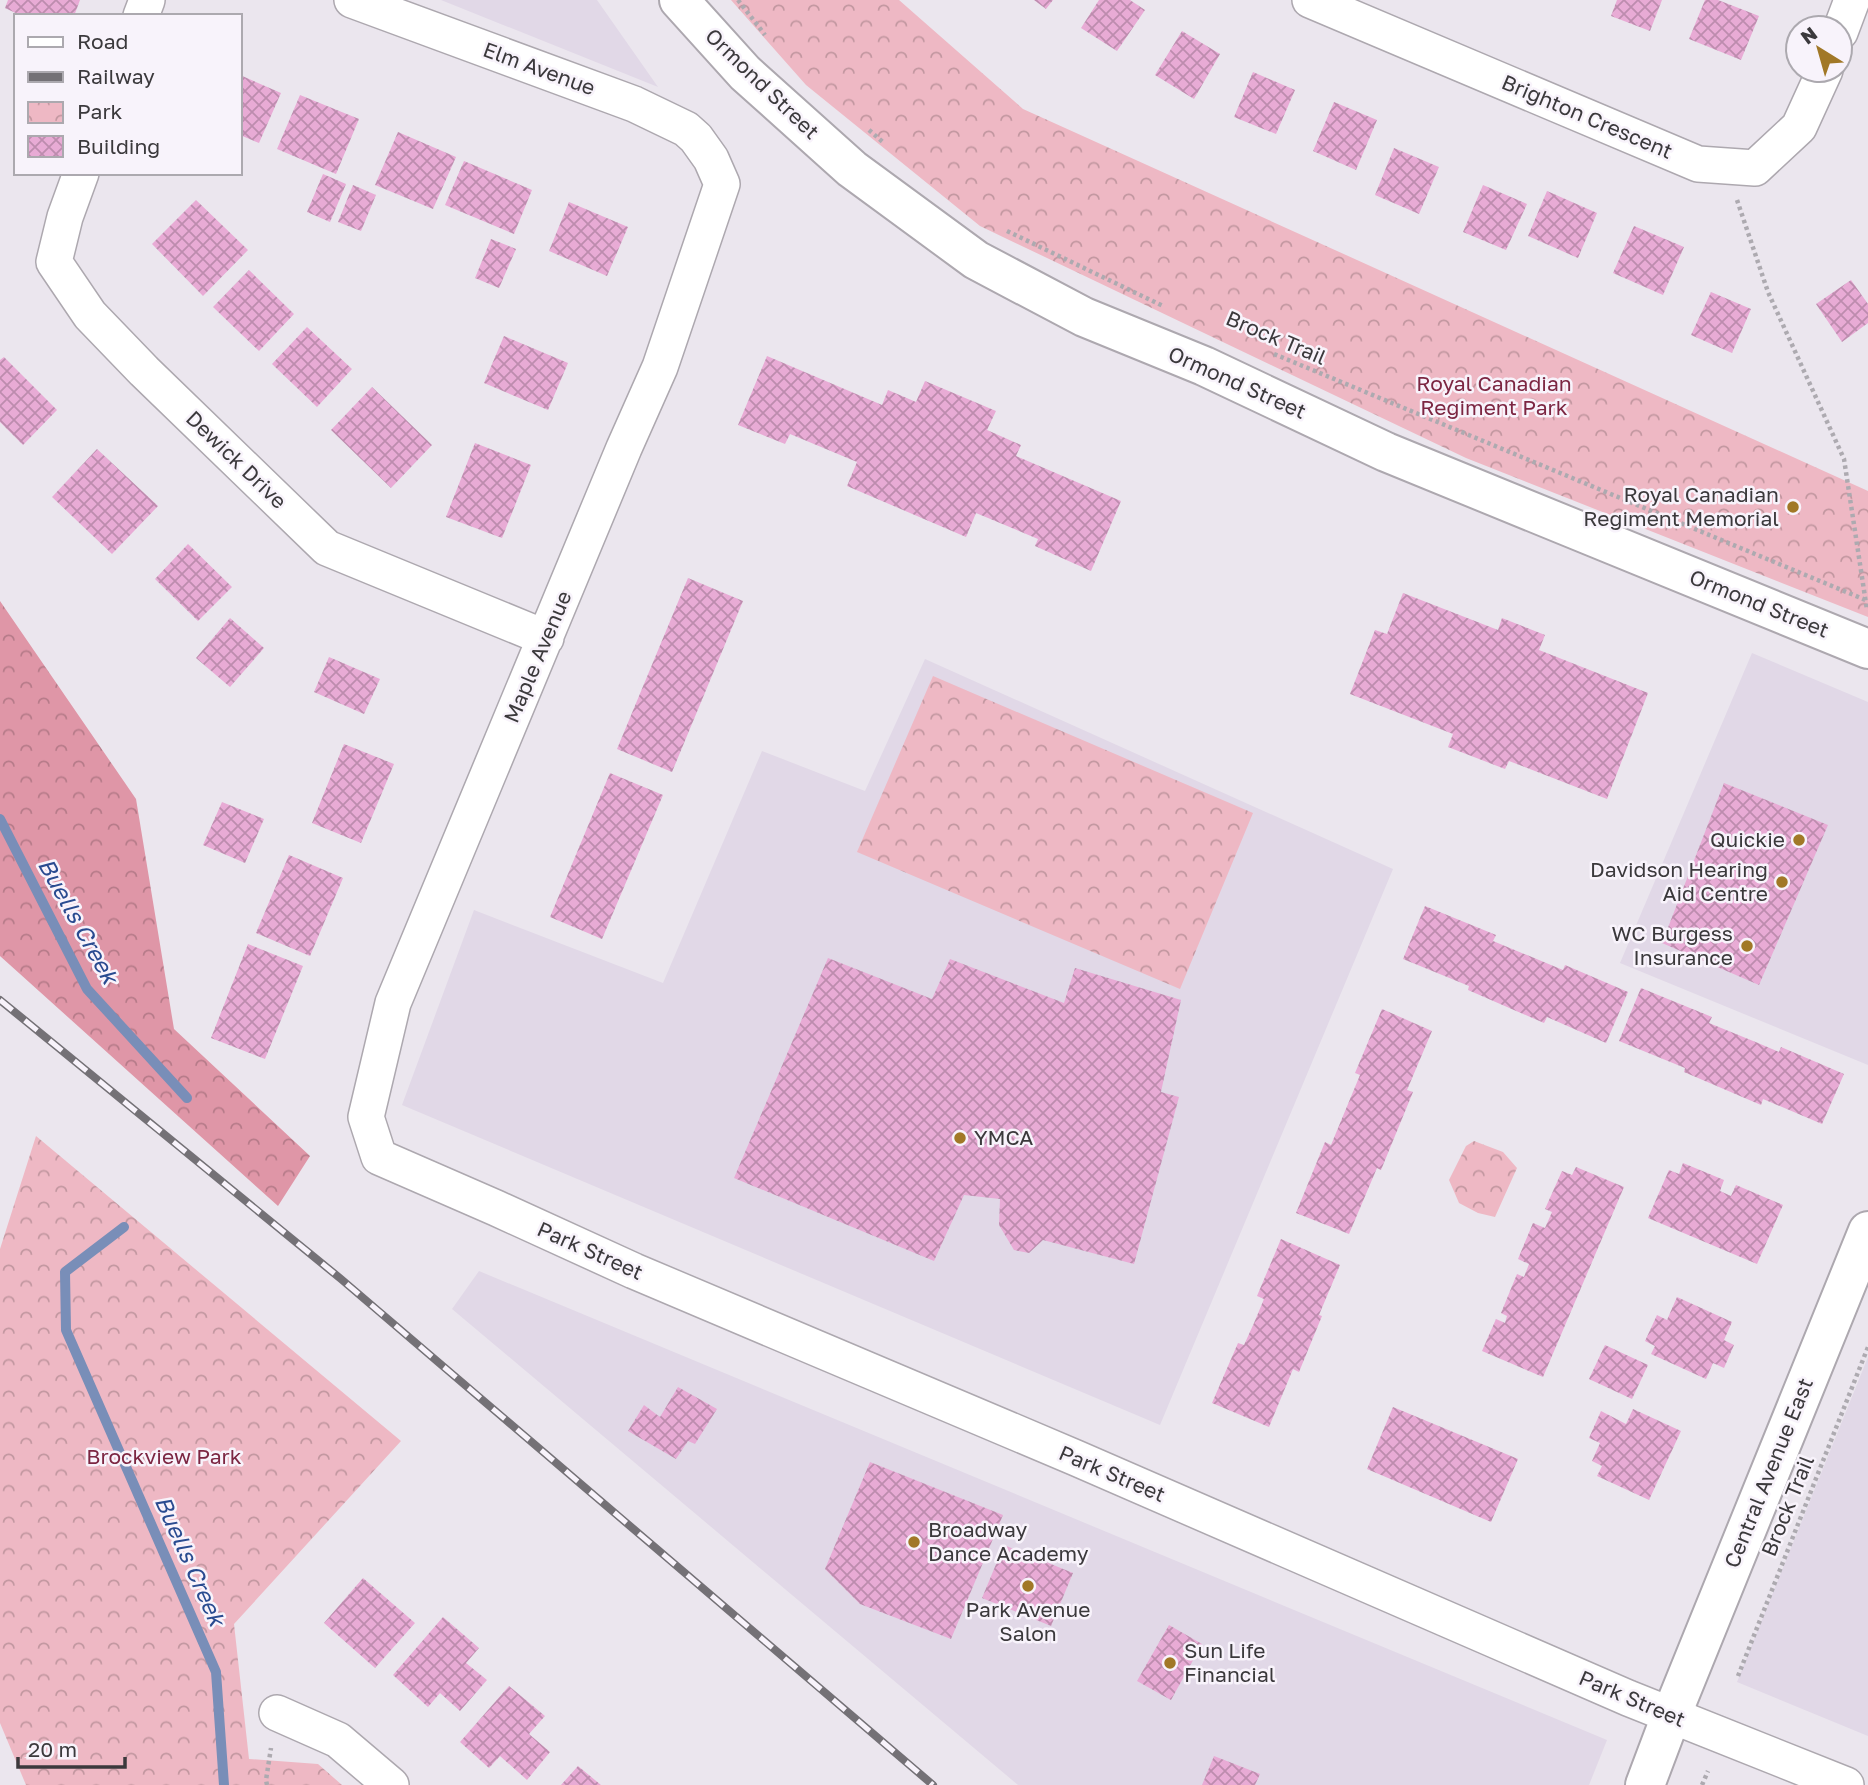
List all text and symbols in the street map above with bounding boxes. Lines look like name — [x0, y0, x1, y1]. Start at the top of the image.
legend — [14, 14, 242, 175]
north arrow — [1784, 14, 1854, 84]
text: N — [1796, 21, 1821, 49]
street label: Ormond Street — [700, 22, 825, 144]
text: Road — [77, 28, 128, 54]
street label: Elm Avenue — [480, 36, 599, 100]
text: Railway — [77, 63, 155, 89]
street label: Brighton Crescent — [1498, 68, 1677, 164]
text: Park — [77, 98, 123, 124]
text: Building — [77, 133, 160, 159]
street label: Brock Trail — [1222, 304, 1331, 370]
street label: Ormond Street — [1164, 340, 1310, 424]
park label: Royal Canadian Regiment Park — [1416, 370, 1572, 420]
street label: Dewick Drive — [181, 405, 292, 514]
place label: Royal Canadian Regiment Memorial — [1583, 481, 1779, 531]
marker: Royal Canadian Regiment Memorial — [1785, 499, 1801, 515]
street label: Ormond Street — [1686, 563, 1833, 643]
street label: Maple Avenue — [498, 587, 577, 727]
place label: Quickie — [1710, 826, 1785, 852]
marker: Quickie — [1791, 832, 1807, 848]
water label: Buells Creek — [33, 853, 126, 990]
place label: Davidson Hearing Aid Centre — [1590, 856, 1768, 906]
marker: Davidson Hearing Aid Centre — [1774, 874, 1790, 890]
place label: WC Burgess Insurance — [1611, 920, 1733, 970]
marker: WC Burgess Insurance — [1739, 938, 1755, 954]
place label: YMCA — [974, 1124, 1033, 1150]
marker: YMCA — [952, 1130, 968, 1146]
street label: Park Street — [534, 1215, 647, 1285]
street label: Central Avenue East — [1718, 1374, 1818, 1571]
street label: Park Street — [1055, 1439, 1169, 1507]
park label: Brockview Park — [86, 1443, 242, 1469]
street label: Brock Trail — [1755, 1451, 1819, 1560]
water label: Buells Creek — [150, 1491, 233, 1632]
place label: Broadway Dance Academy — [928, 1516, 1089, 1566]
marker: Broadway Dance Academy — [906, 1534, 922, 1550]
marker: Park Avenue Salon — [1020, 1578, 1036, 1594]
place label: Park Avenue Salon — [966, 1596, 1090, 1646]
place label: Sun Life Financial — [1184, 1637, 1275, 1687]
marker: Sun Life Financial — [1162, 1655, 1178, 1671]
street label: Park Street — [1575, 1664, 1689, 1732]
scale bar — [18, 1726, 124, 1770]
text: 20 m — [28, 1736, 77, 1762]

